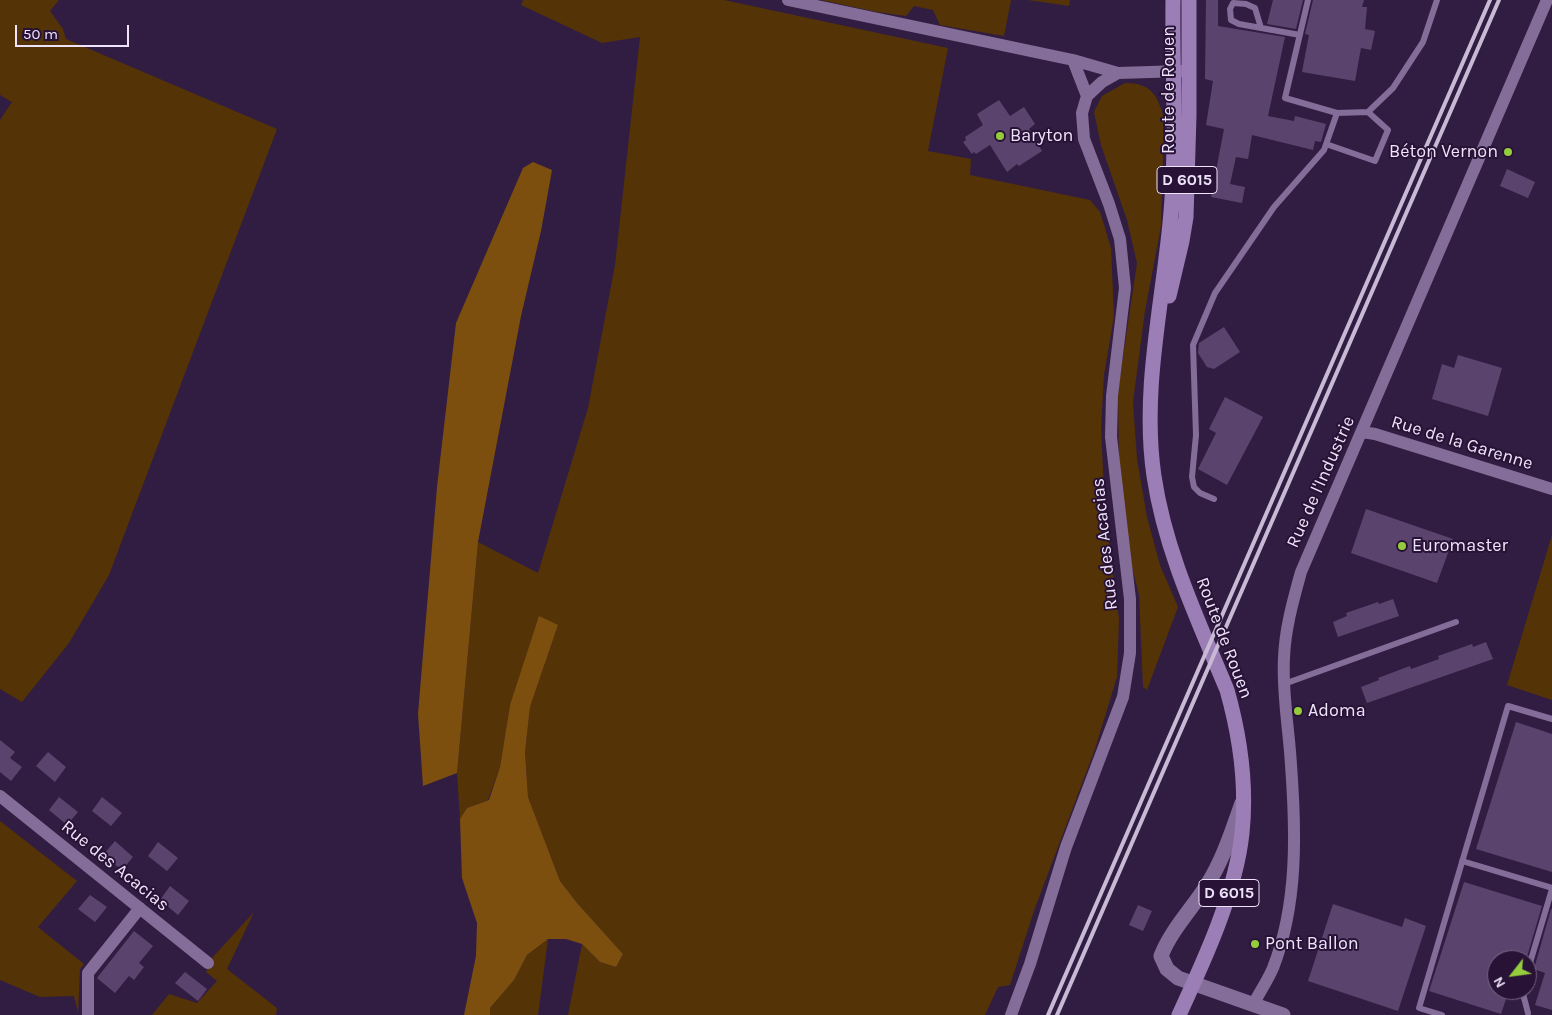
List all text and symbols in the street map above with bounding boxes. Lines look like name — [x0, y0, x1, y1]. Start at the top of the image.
scale bar — [18, 15, 131, 47]
text: 50 m — [23, 25, 58, 43]
street label: Route de Rouen — [1158, 26, 1180, 154]
place label: Baryton — [1010, 125, 1073, 147]
marker: Baryton — [994, 130, 1006, 142]
place label: Béton Vernon — [1389, 141, 1498, 163]
marker: Béton Vernon — [1502, 146, 1514, 158]
road number: D 6015 — [1157, 166, 1217, 194]
street label: Rue de la Garenne — [1389, 411, 1535, 475]
street label: Rue de l'Industrie — [1282, 413, 1360, 551]
street label: Rue des Acacias — [1087, 477, 1123, 611]
place label: Euromaster — [1412, 535, 1508, 557]
marker: Euromaster — [1396, 540, 1408, 552]
street label: Route de Rouen — [1191, 574, 1257, 702]
place label: Adoma — [1308, 700, 1366, 722]
marker: Adoma — [1292, 705, 1304, 717]
street label: Rue des Acacias — [57, 816, 173, 916]
road number: D 6015 — [1199, 880, 1259, 906]
place label: Pont Ballon — [1265, 933, 1359, 955]
marker: Pont Ballon — [1249, 938, 1261, 950]
north arrow — [1487, 950, 1537, 1000]
text: N — [1490, 974, 1509, 991]

